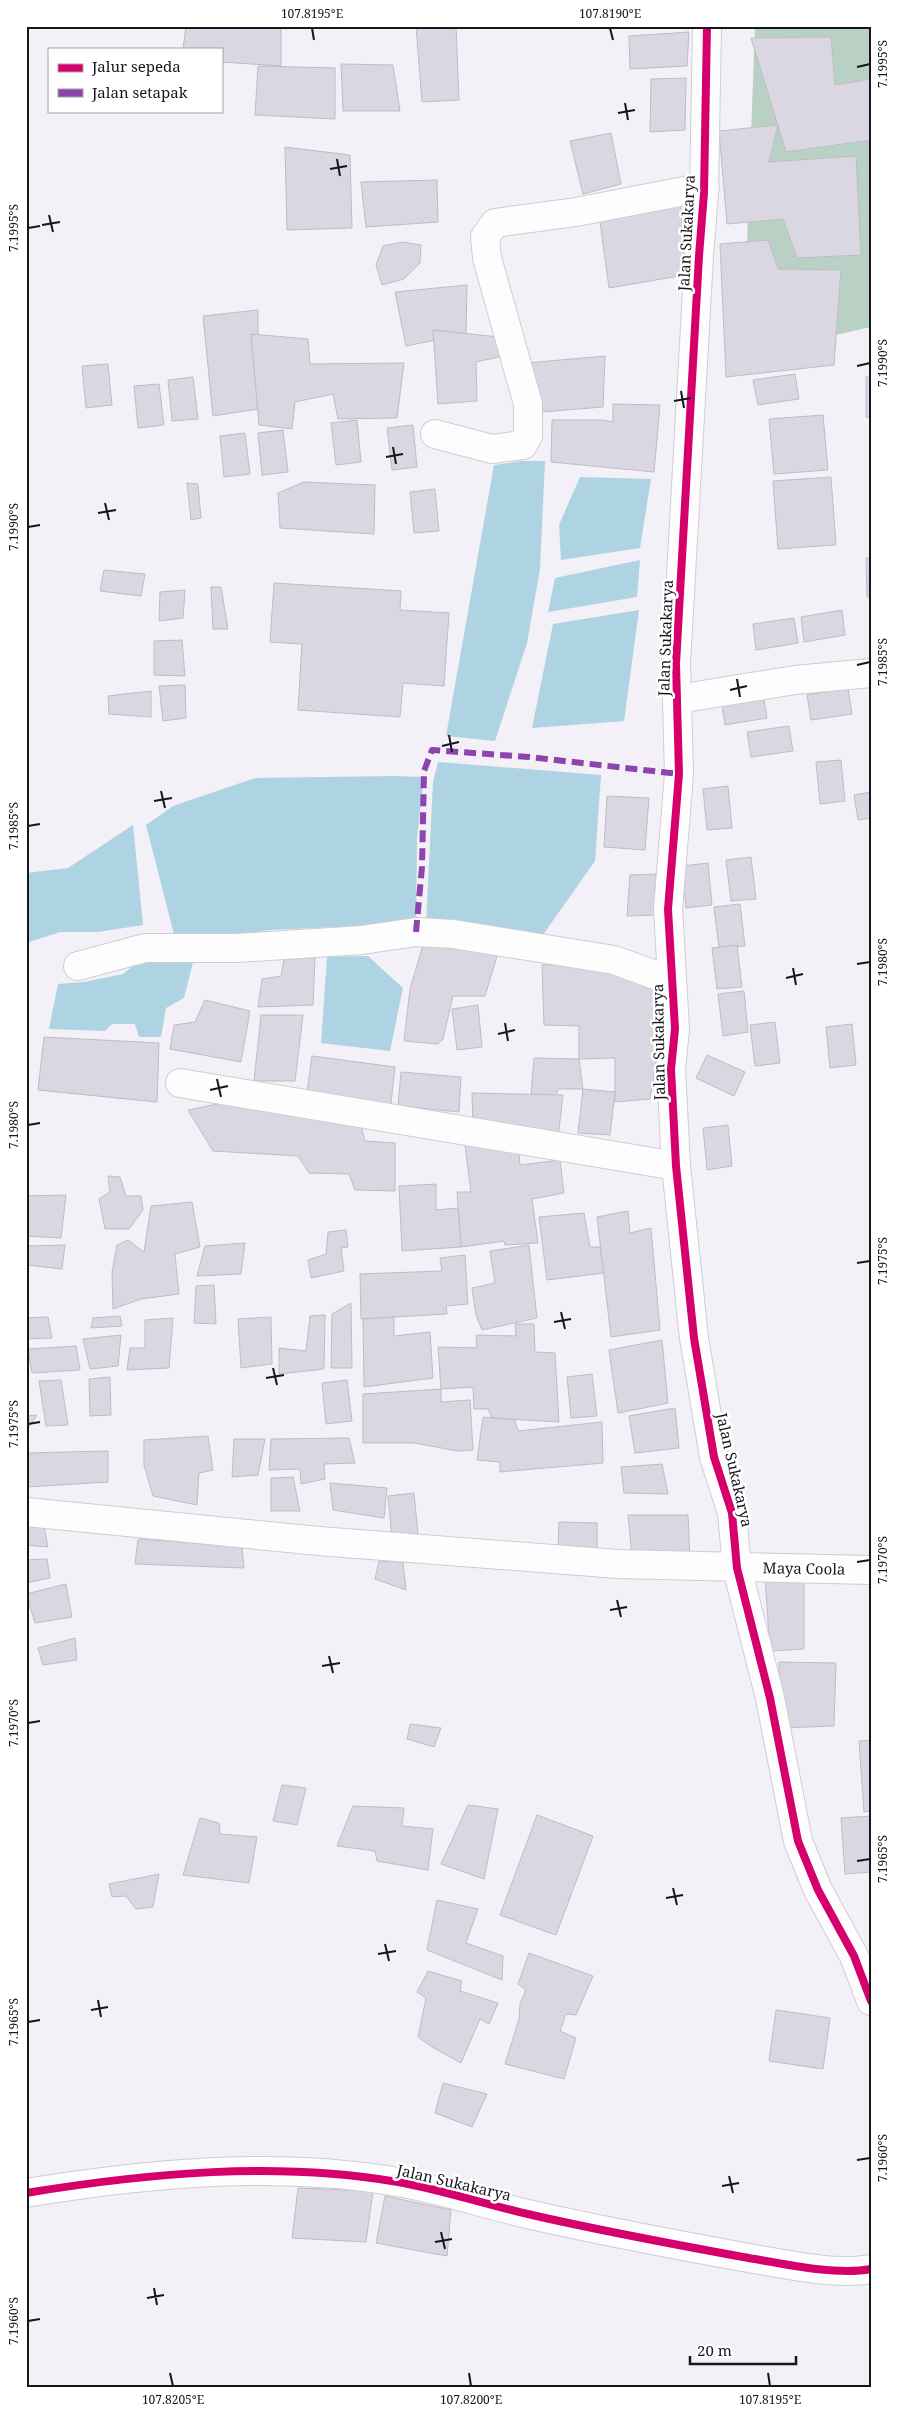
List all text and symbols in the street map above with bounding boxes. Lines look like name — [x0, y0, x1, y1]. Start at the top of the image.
text: 107.8195°E — [281, 5, 343, 22]
text: 107.8190°E — [579, 5, 641, 22]
text: 7.1995°S — [874, 40, 891, 88]
legend — [48, 48, 222, 112]
text: Jalur sepeda — [91, 56, 181, 76]
text: Jalan setapak — [91, 82, 188, 102]
street label: Jalan Sukakarya — [673, 174, 699, 293]
text: 7.1995°S — [5, 204, 22, 252]
text: 7.1990°S — [874, 339, 891, 387]
text: 7.1990°S — [5, 503, 22, 551]
street label: Jalan Sukakarya — [653, 579, 677, 698]
text: 7.1985°S — [874, 638, 891, 686]
text: 7.1985°S — [5, 802, 22, 850]
text: 7.1980°S — [874, 938, 891, 986]
street label: Jalan Sukakarya — [647, 984, 669, 1101]
text: 7.1980°S — [5, 1101, 22, 1149]
text: 7.1975°S — [874, 1237, 891, 1285]
text: 7.1975°S — [5, 1400, 22, 1448]
street label: Jalan Sukakarya — [712, 1410, 758, 1529]
text: 7.1970°S — [874, 1536, 891, 1584]
street label: Maya Coola — [763, 1557, 846, 1579]
text: 7.1970°S — [5, 1699, 22, 1747]
text: 7.1965°S — [874, 1835, 891, 1883]
text: 7.1965°S — [5, 1998, 22, 2046]
text: 7.1960°S — [874, 2134, 891, 2182]
street label: Jalan Sukakarya — [394, 2159, 513, 2205]
text: 7.1960°S — [5, 2297, 22, 2345]
scale bar — [690, 2333, 796, 2365]
text: 20 m — [697, 2340, 732, 2360]
text: 107.8205°E — [142, 2391, 204, 2408]
text: 107.8200°E — [440, 2391, 502, 2408]
text: 107.8195°E — [739, 2391, 801, 2408]

